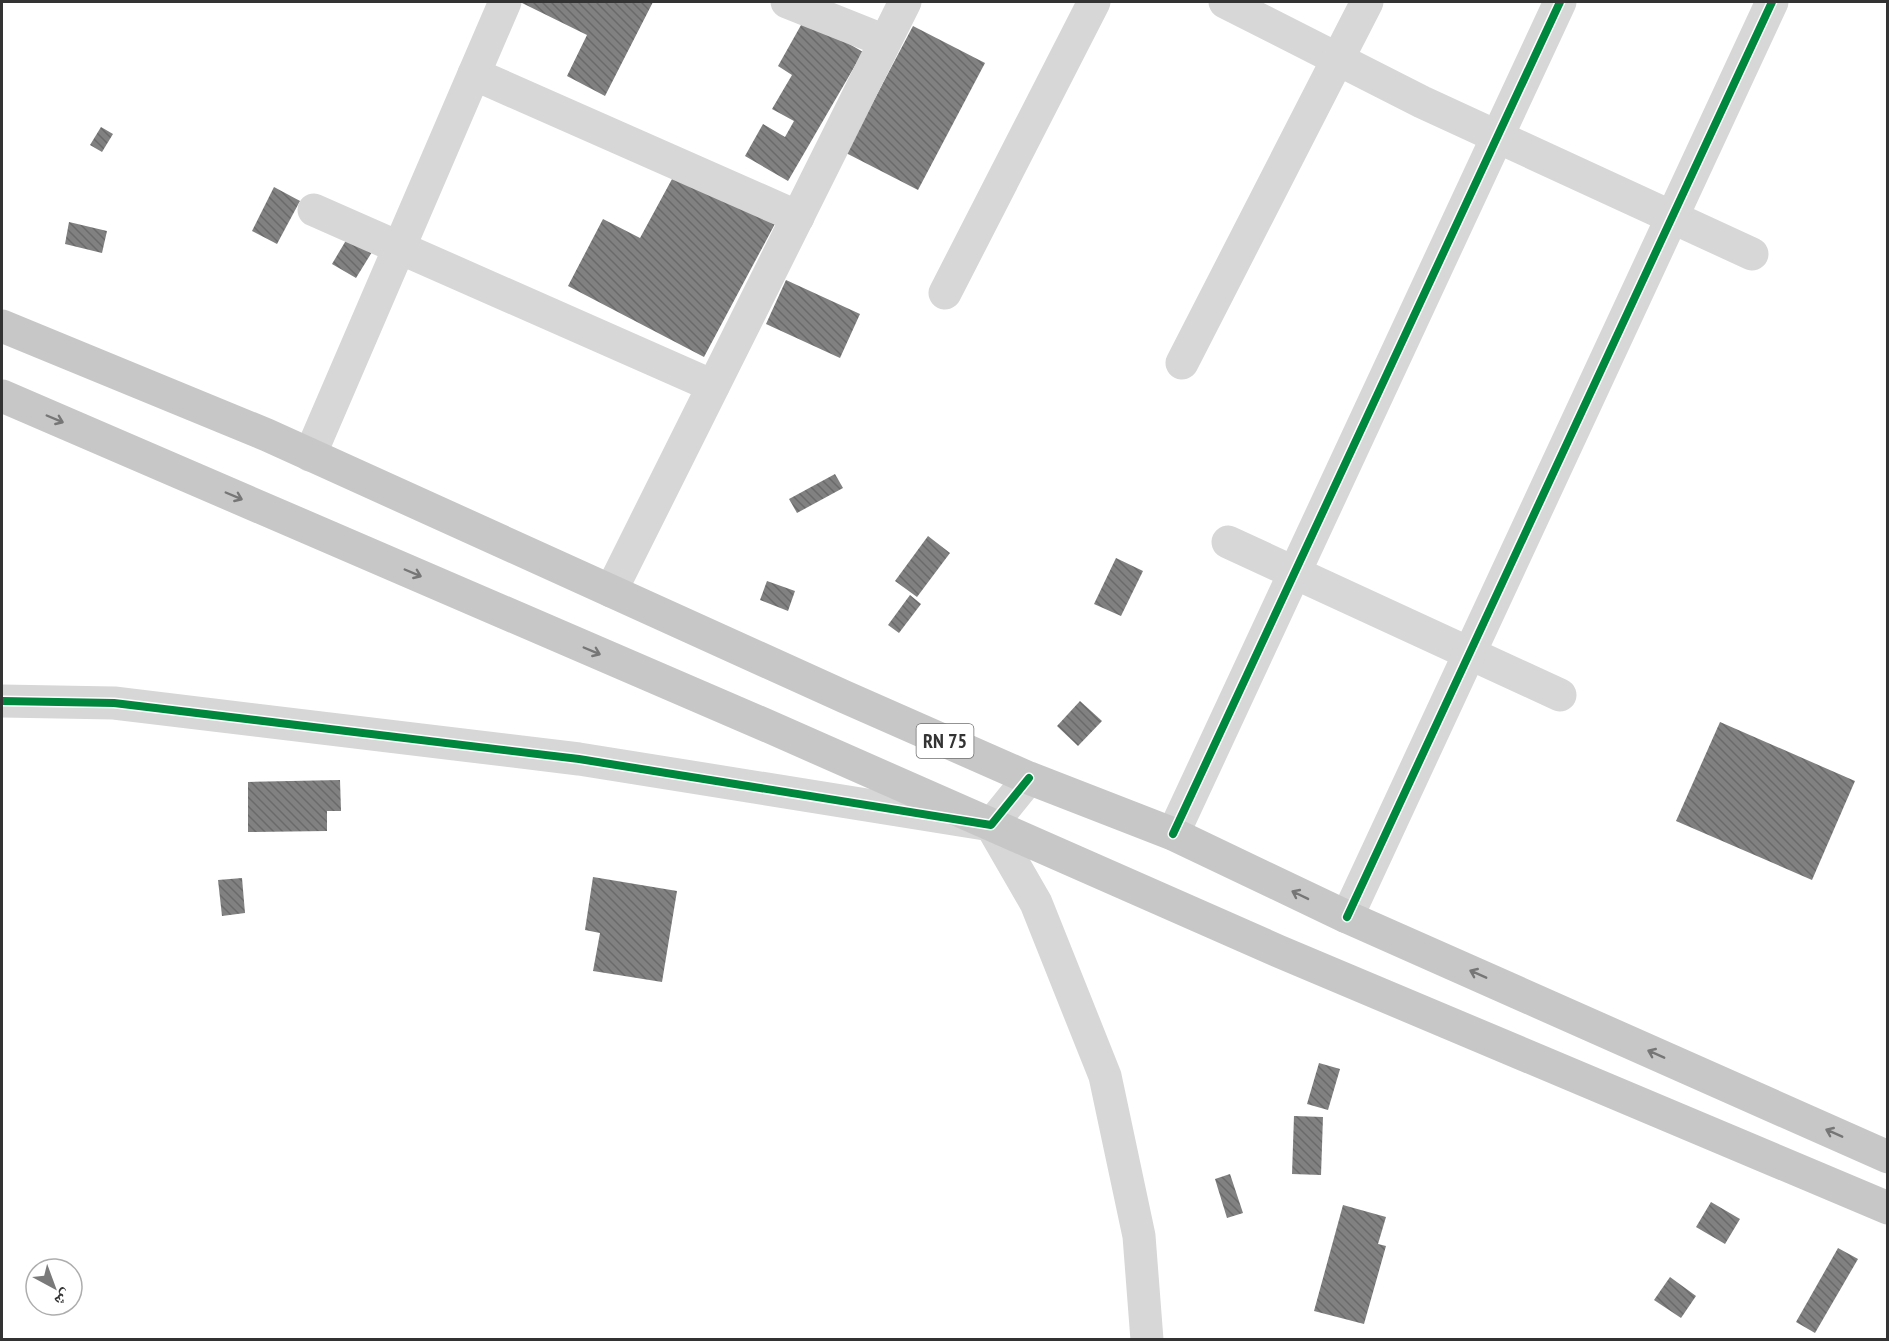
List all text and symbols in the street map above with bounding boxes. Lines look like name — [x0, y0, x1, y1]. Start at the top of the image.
one-way arrow — [46, 414, 64, 425]
one-way arrow — [225, 491, 243, 502]
one-way arrow — [404, 568, 422, 580]
one-way arrow — [583, 645, 601, 657]
road number: RN 75 — [916, 724, 974, 758]
one-way arrow — [1291, 888, 1309, 900]
one-way arrow — [1469, 968, 1487, 980]
one-way arrow — [1647, 1048, 1666, 1059]
one-way arrow — [1825, 1127, 1844, 1138]
north arrow — [24, 1257, 84, 1317]
text: ش — [51, 1285, 77, 1311]

